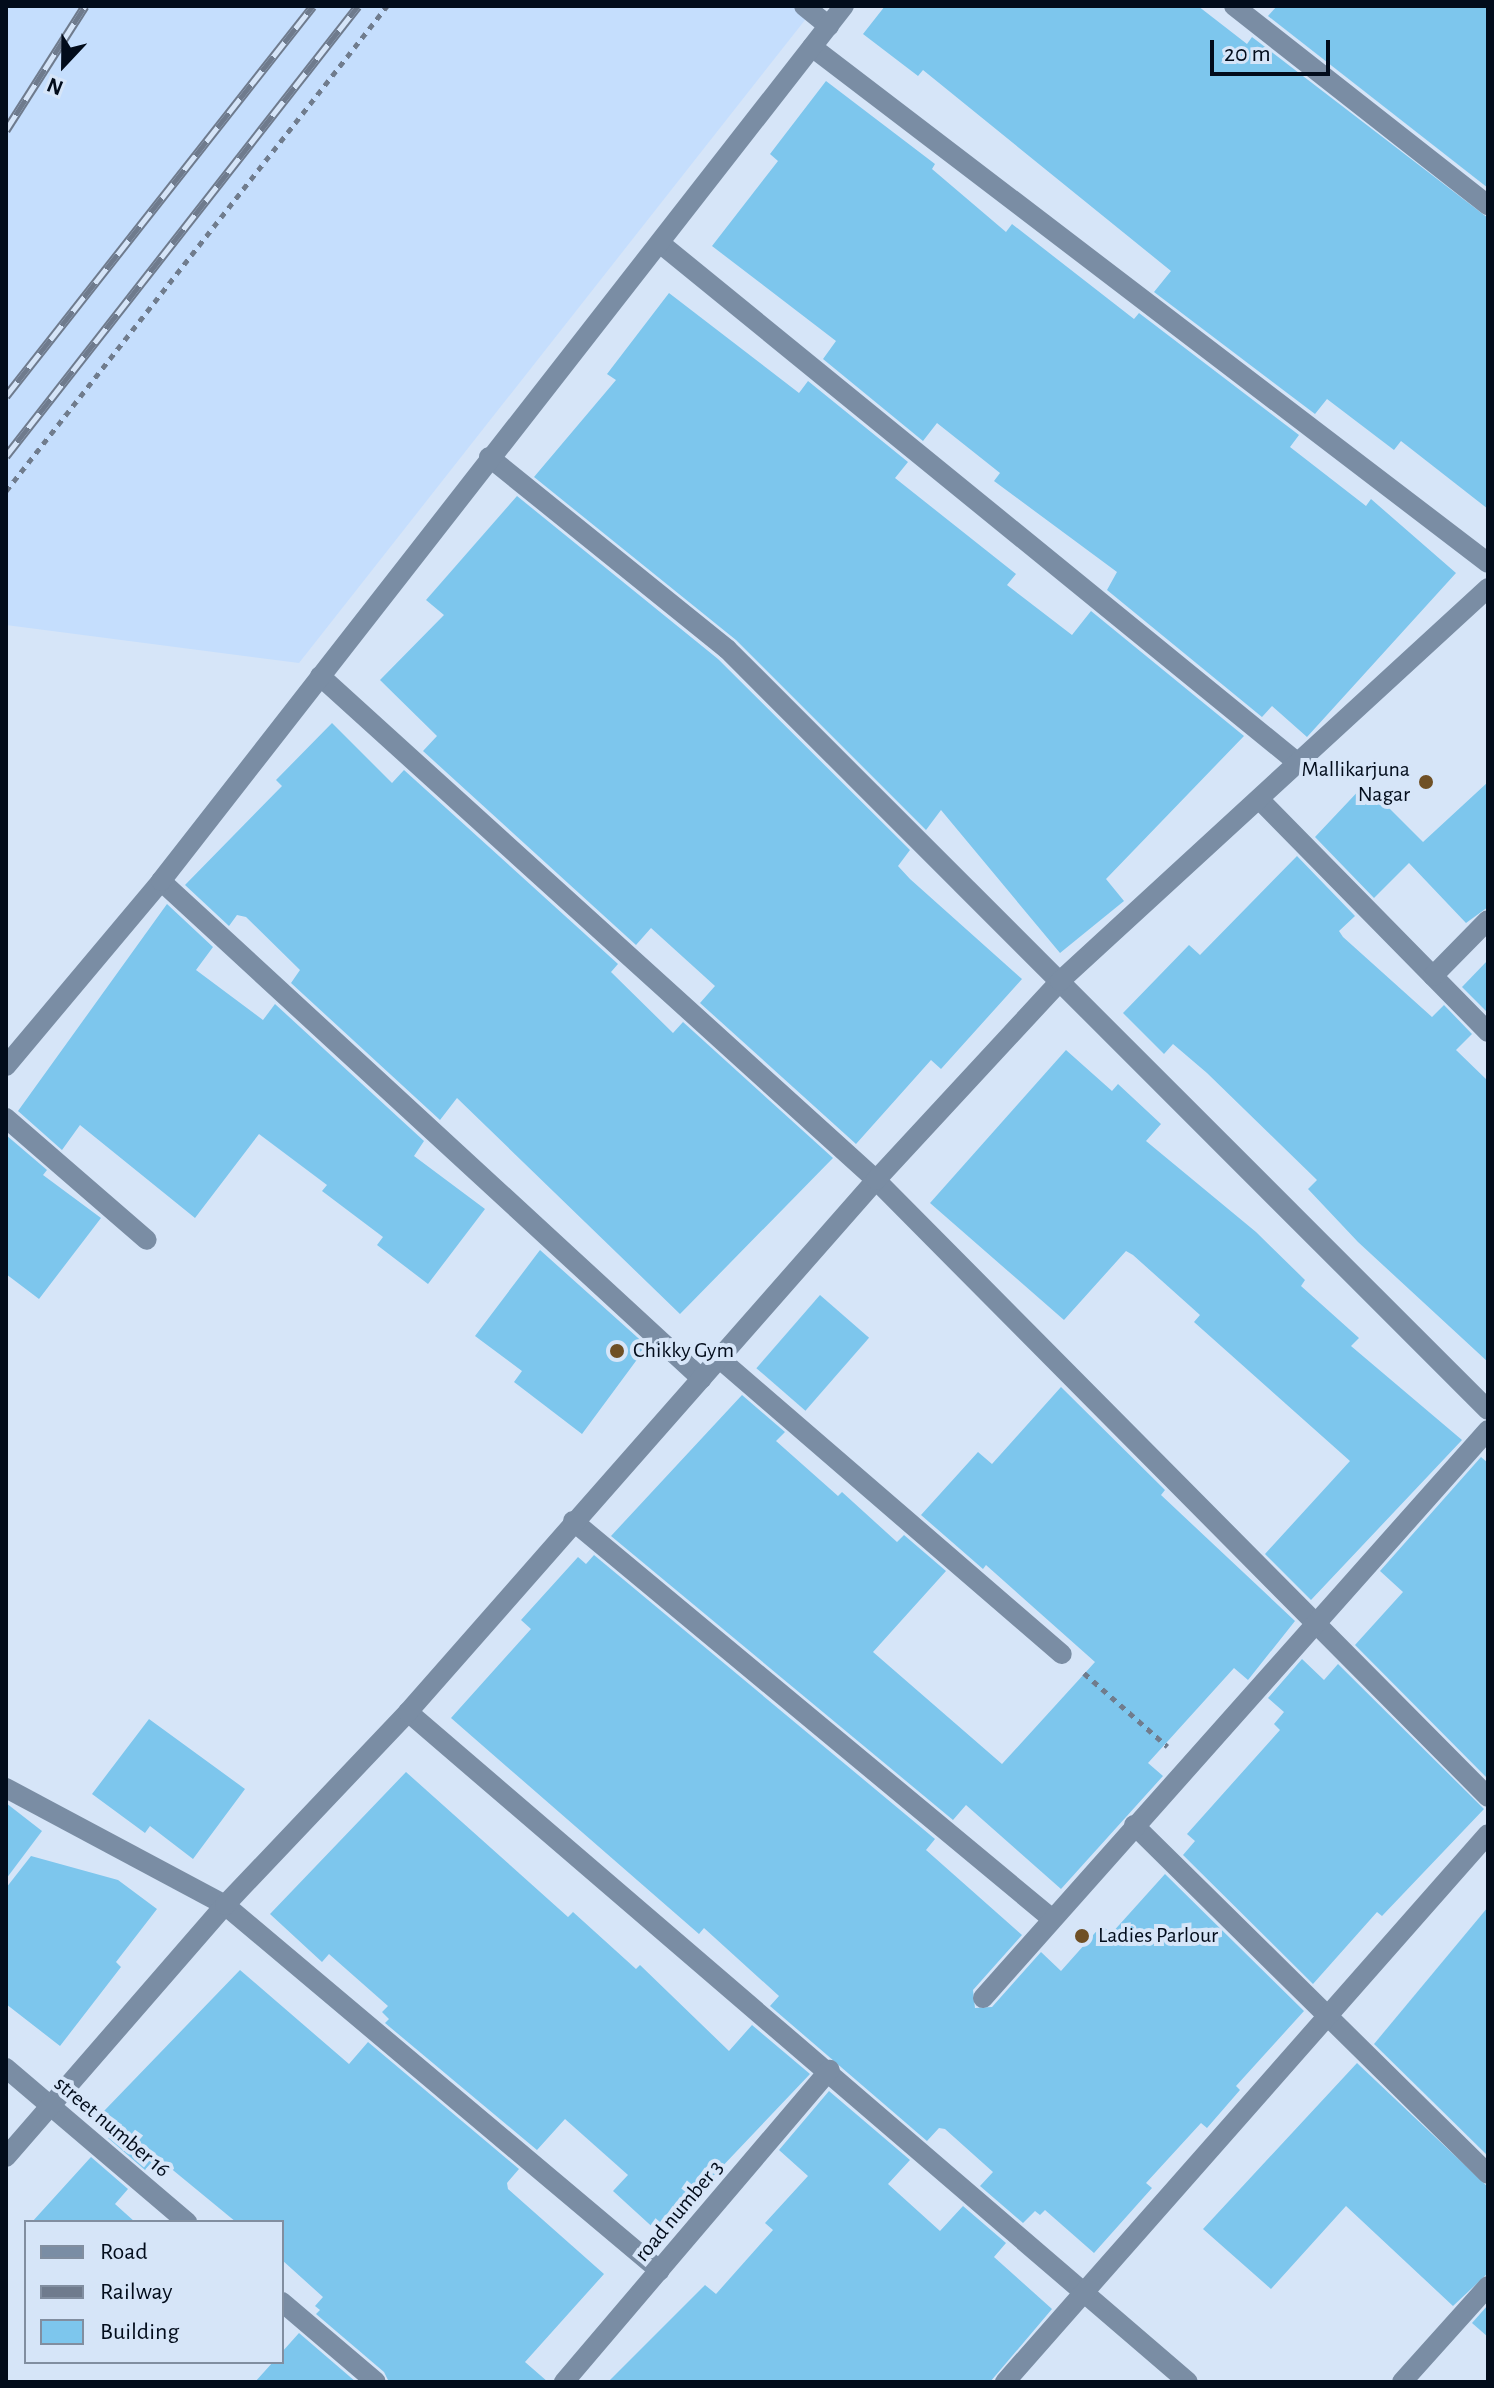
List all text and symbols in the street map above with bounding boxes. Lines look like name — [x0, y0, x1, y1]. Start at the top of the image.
north arrow — [24, 24, 104, 104]
scale bar — [1214, 24, 1334, 74]
text: 20 m — [1224, 42, 1271, 66]
text: N — [44, 73, 66, 99]
place label: Mallikarjuna Nagar — [1302, 756, 1410, 808]
marker: Mallikarjuna Nagar — [1417, 773, 1435, 791]
place label: Chikky Gym — [633, 1338, 734, 1364]
marker: Chikky Gym — [608, 1342, 626, 1360]
place label: Ladies Parlour — [1098, 1923, 1218, 1949]
marker: Ladies Parlour — [1073, 1927, 1091, 1945]
street label: street number 16 — [49, 2071, 175, 2183]
street label: road number 3 — [629, 2155, 729, 2267]
legend — [24, 2220, 284, 2364]
text: Road — [100, 2240, 148, 2264]
text: Railway — [100, 2280, 172, 2304]
text: Building — [100, 2320, 179, 2344]

